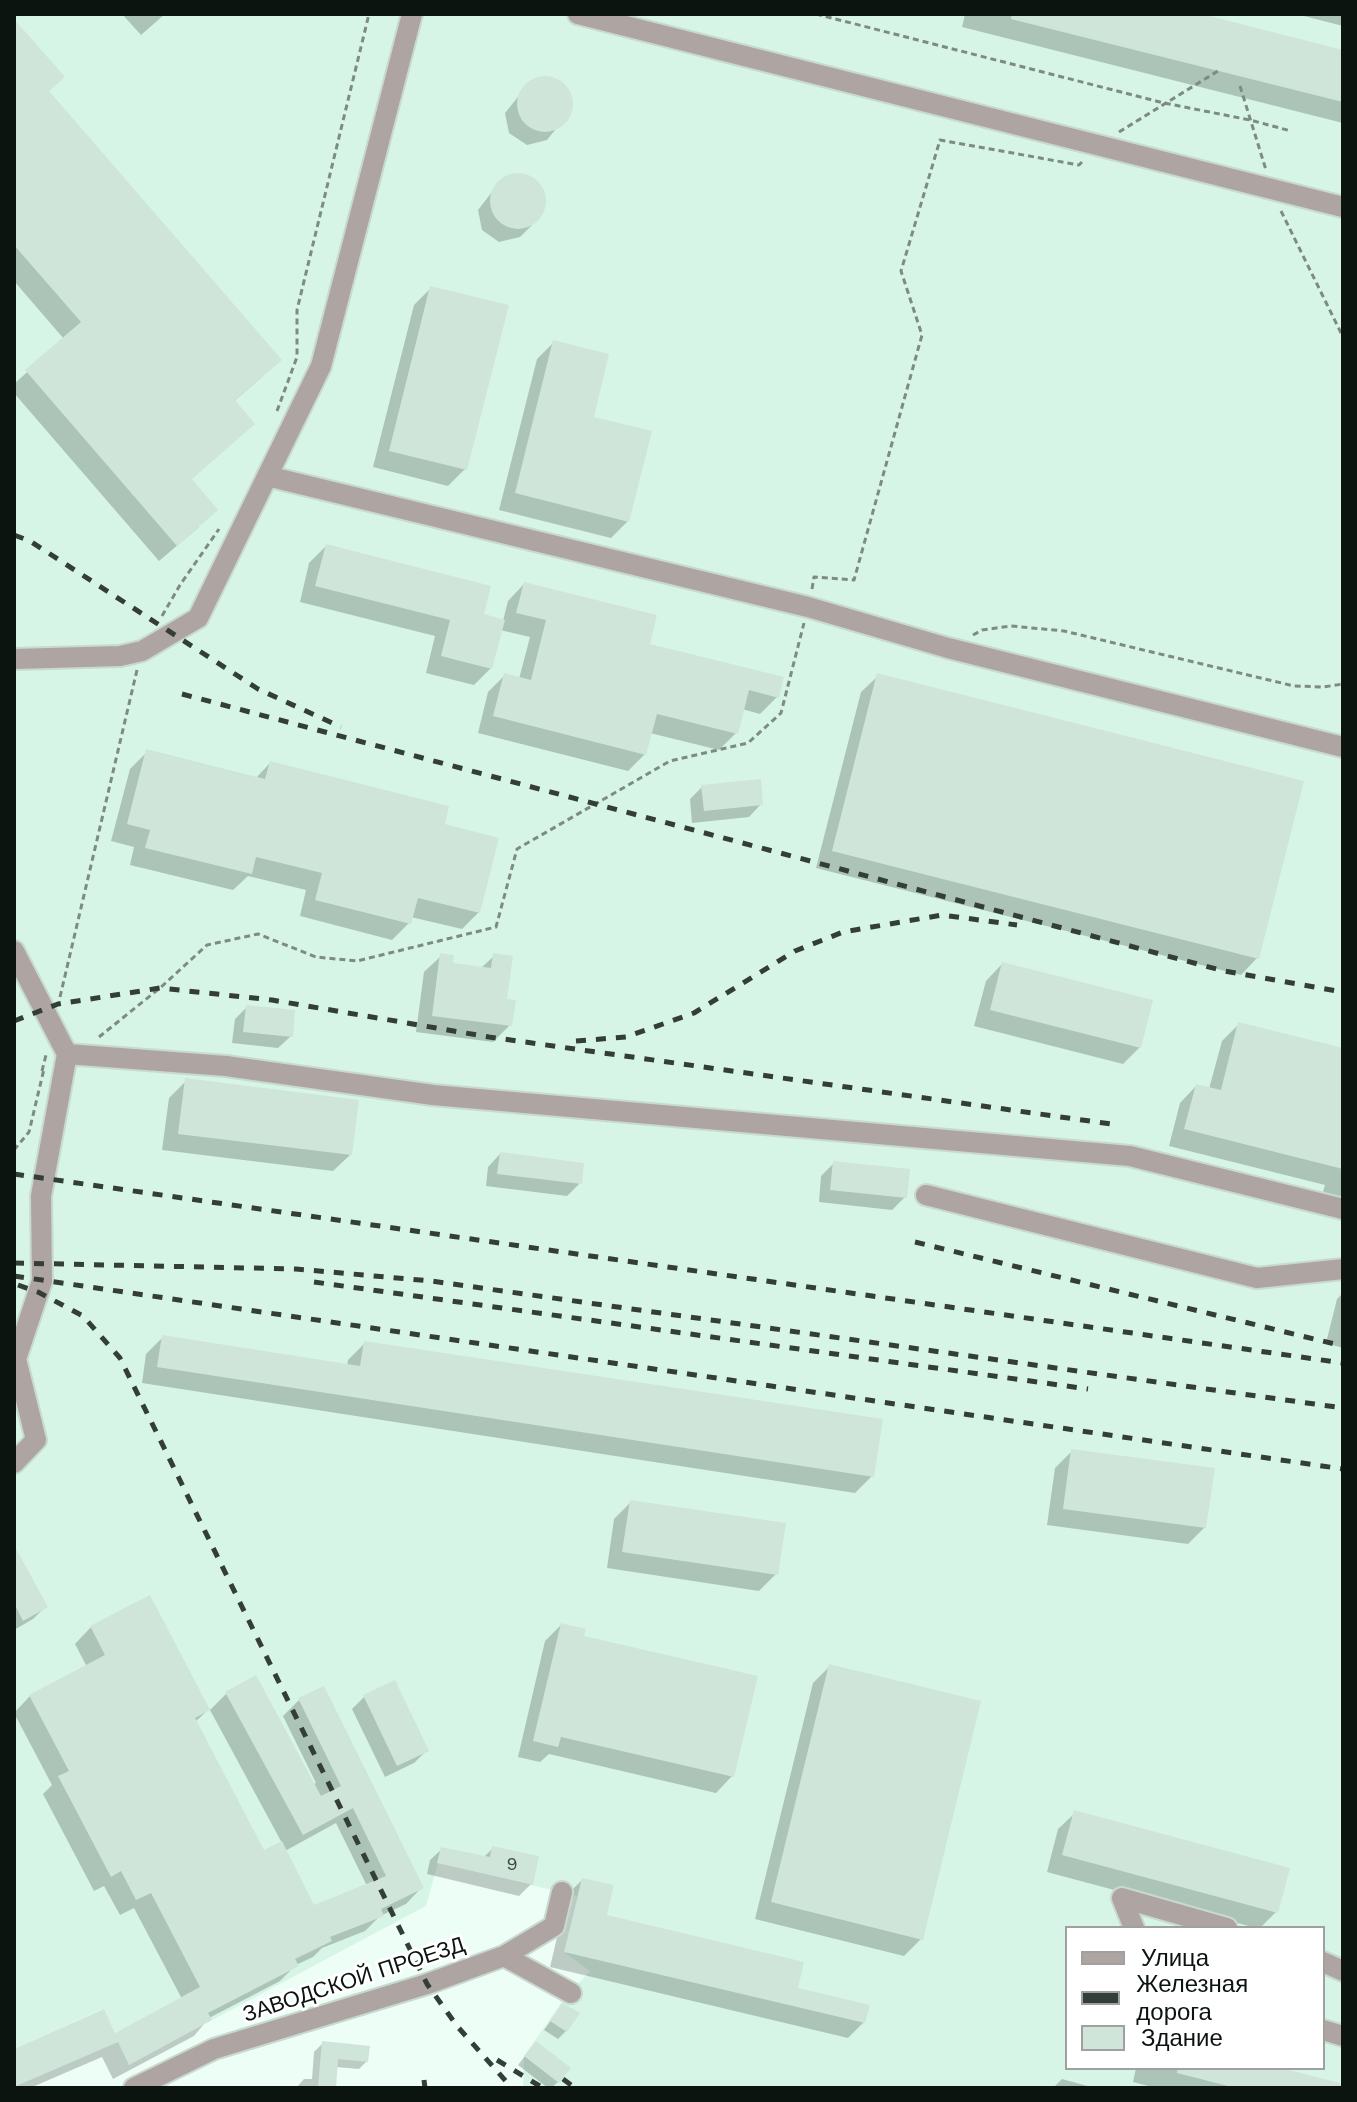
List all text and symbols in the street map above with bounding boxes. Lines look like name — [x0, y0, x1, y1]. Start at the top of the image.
house number: 9 — [506, 1854, 518, 1876]
legend — [1065, 1926, 1325, 2070]
street label: ЗАВОДСКОЙ ПРОЕЗД — [240, 1932, 468, 2028]
text: Улица — [1141, 1944, 1209, 1972]
text: Железная дорога — [1136, 1970, 1248, 2026]
text: Здание — [1141, 2024, 1223, 2052]

